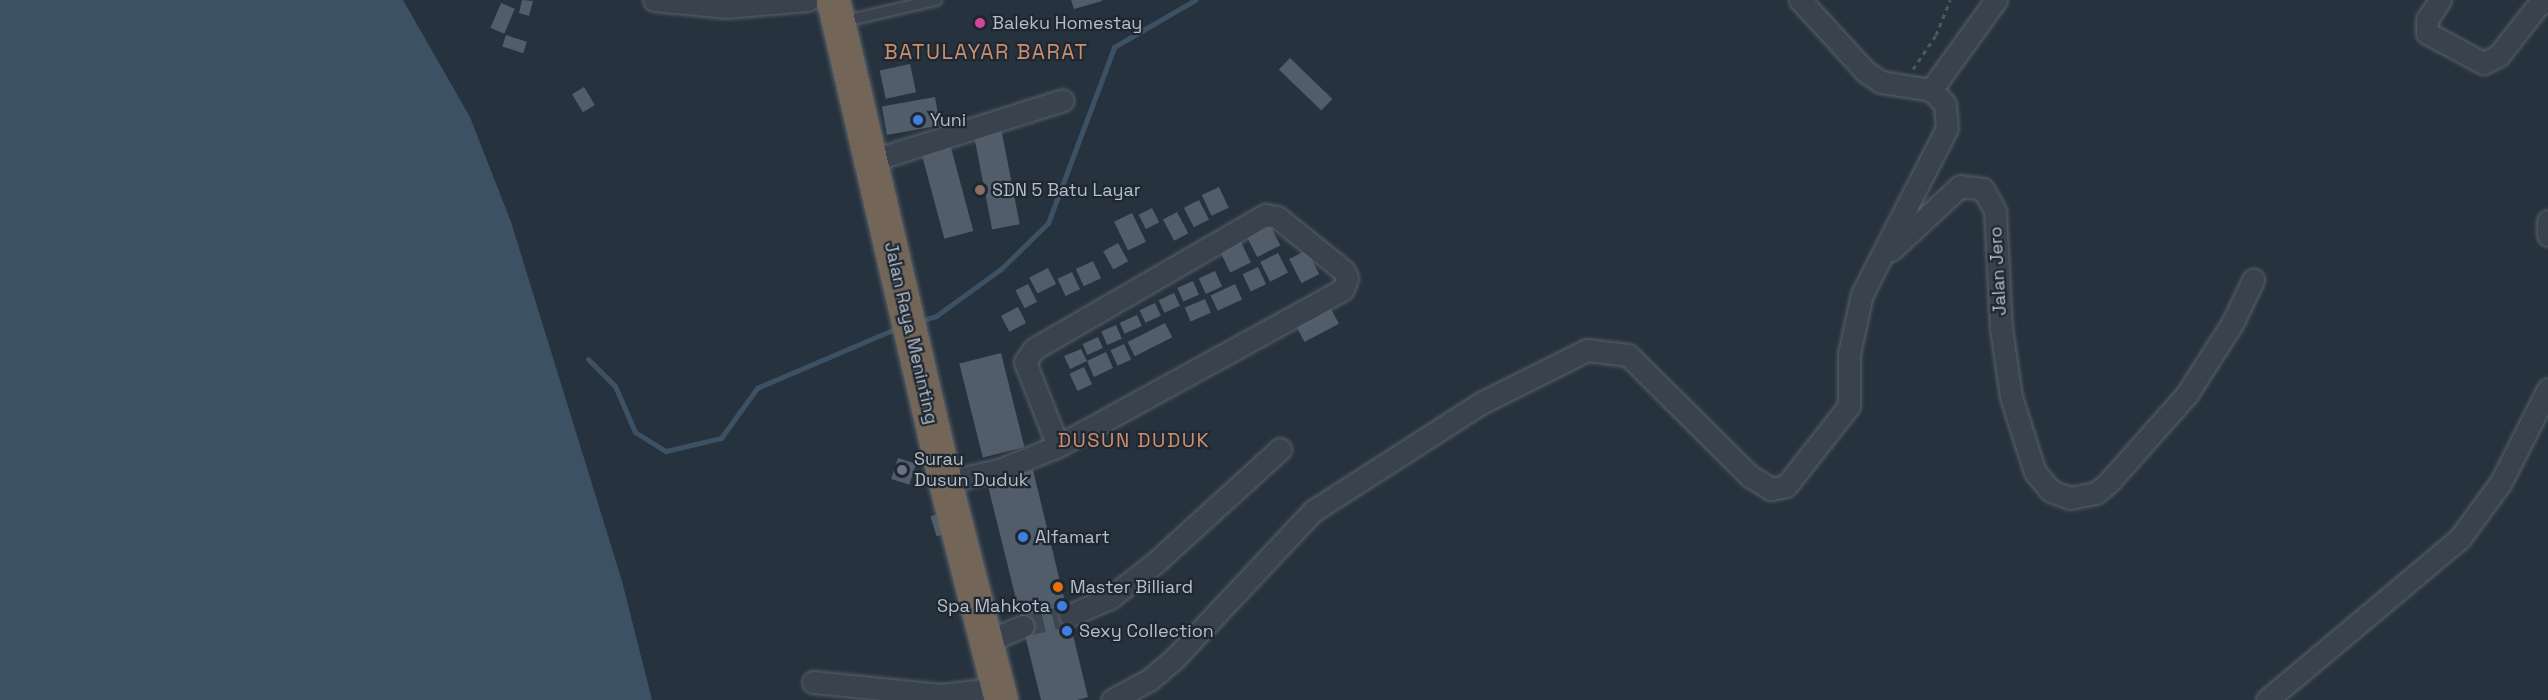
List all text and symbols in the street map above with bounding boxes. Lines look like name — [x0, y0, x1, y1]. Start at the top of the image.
place label: Baleku Homestay — [992, 12, 1142, 34]
marker: Baleku Homestay — [973, 16, 987, 30]
district label: BATULAYAR BARAT — [884, 39, 1088, 65]
place label: Yuni — [930, 109, 966, 131]
marker: Yuni — [911, 113, 925, 127]
place label: SDN 5 Batu Layar — [992, 179, 1141, 201]
marker: SDN 5 Batu Layar — [973, 183, 987, 197]
street label: Jalan Jero — [1985, 226, 2011, 316]
street label: Jalan Raya Meninting — [880, 240, 942, 426]
district label: DUSUN DUDUK — [1058, 428, 1210, 452]
place label: Surau Dusun Duduk — [914, 449, 1028, 492]
marker: Surau Dusun Duduk — [895, 463, 909, 477]
place label: Alfamart — [1035, 526, 1110, 548]
marker: Alfamart — [1016, 530, 1030, 544]
place label: Master Billiard — [1070, 576, 1193, 598]
marker: Master Billiard — [1051, 580, 1065, 594]
place label: Spa Mahkota — [937, 595, 1050, 617]
marker: Spa Mahkota — [1055, 599, 1069, 613]
place label: Sexy Collection — [1079, 620, 1214, 642]
marker: Sexy Collection — [1060, 624, 1074, 638]

